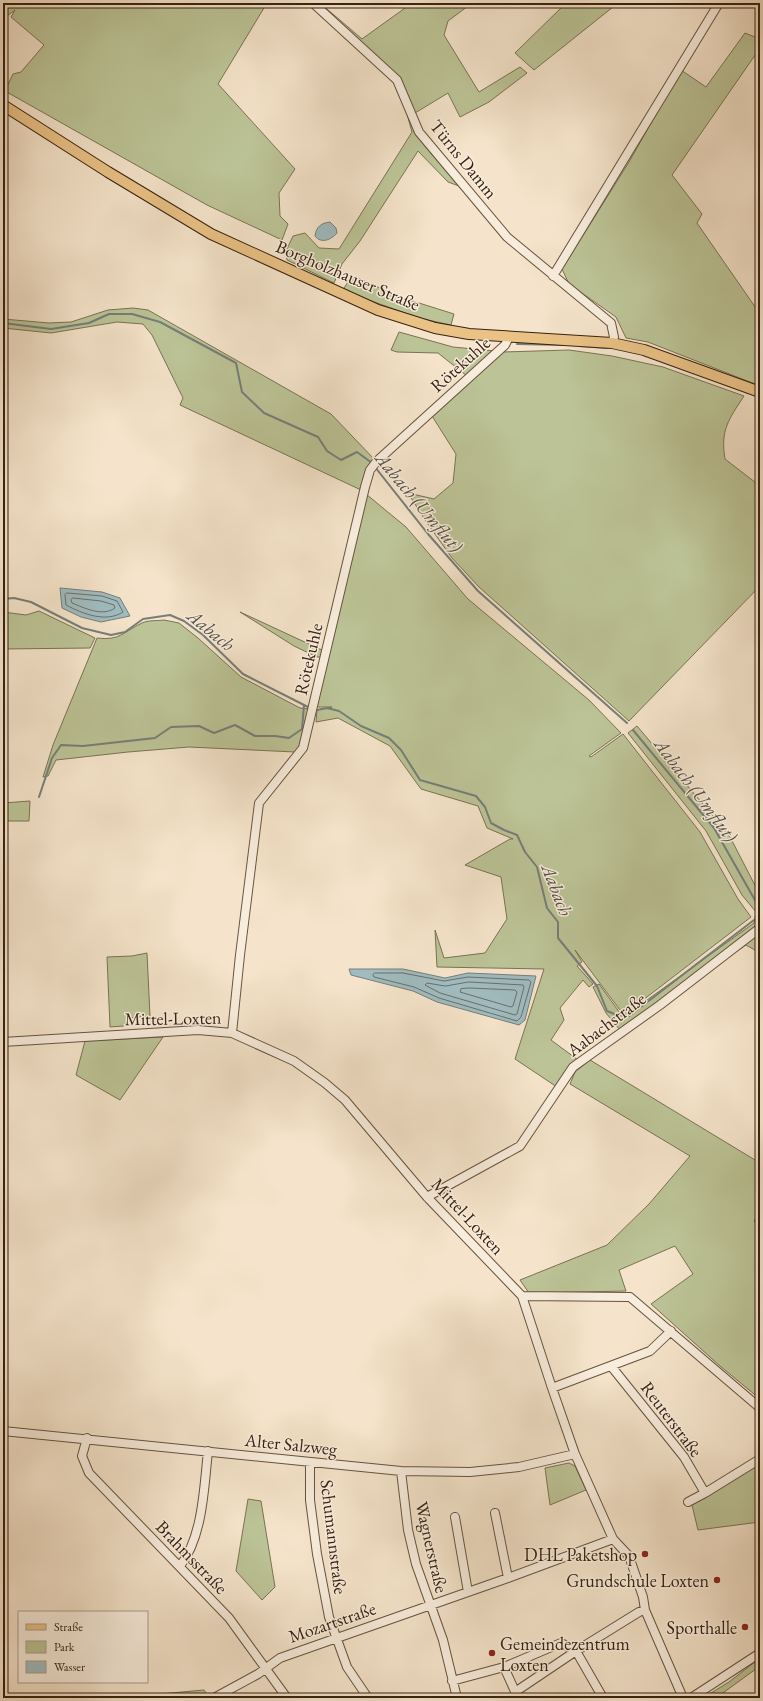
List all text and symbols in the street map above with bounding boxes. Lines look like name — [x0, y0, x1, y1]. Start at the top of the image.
street label: Türns Damm — [425, 115, 503, 203]
street label: Borgholzhauser Straße — [273, 234, 423, 316]
street label: Rötekuhle — [425, 331, 495, 397]
water label: Aabach (Umflut) — [368, 445, 469, 558]
water label: Aabach — [181, 602, 240, 657]
street label: Rötekuhle — [289, 621, 327, 697]
water label: Aabach (Umflut) — [647, 731, 743, 847]
water label: Aabach — [535, 859, 578, 920]
street label: Aabachstraße — [561, 987, 650, 1062]
street label: Mittel-Loxten — [124, 1006, 222, 1030]
street label: Mittel-Loxten — [427, 1173, 510, 1260]
street label: Reuterstraße — [636, 1377, 708, 1461]
street label: Alter Salzweg — [243, 1428, 338, 1460]
street label: Schumannstraße — [316, 1478, 352, 1596]
street label: Wagnerstraße — [410, 1499, 454, 1595]
street label: Brahmsstraße — [151, 1515, 233, 1599]
place label: DHL Paketshop — [524, 1543, 637, 1566]
marker: DHL Paketshop — [640, 1549, 650, 1559]
place label: Grundschule Loxten — [566, 1569, 709, 1592]
marker: Grundschule Loxten — [712, 1575, 722, 1585]
street label: Mozartstraße — [285, 1596, 379, 1648]
legend — [18, 1611, 148, 1683]
place label: Sporthalle — [667, 1616, 737, 1639]
text: Straße — [54, 1619, 83, 1635]
marker: Sporthalle — [740, 1622, 750, 1632]
place label: Gemeindezentrum Loxten — [500, 1632, 630, 1676]
text: Park — [54, 1639, 75, 1655]
marker: Gemeindezentrum Loxten — [487, 1648, 497, 1658]
text: Wasser — [54, 1659, 85, 1675]

